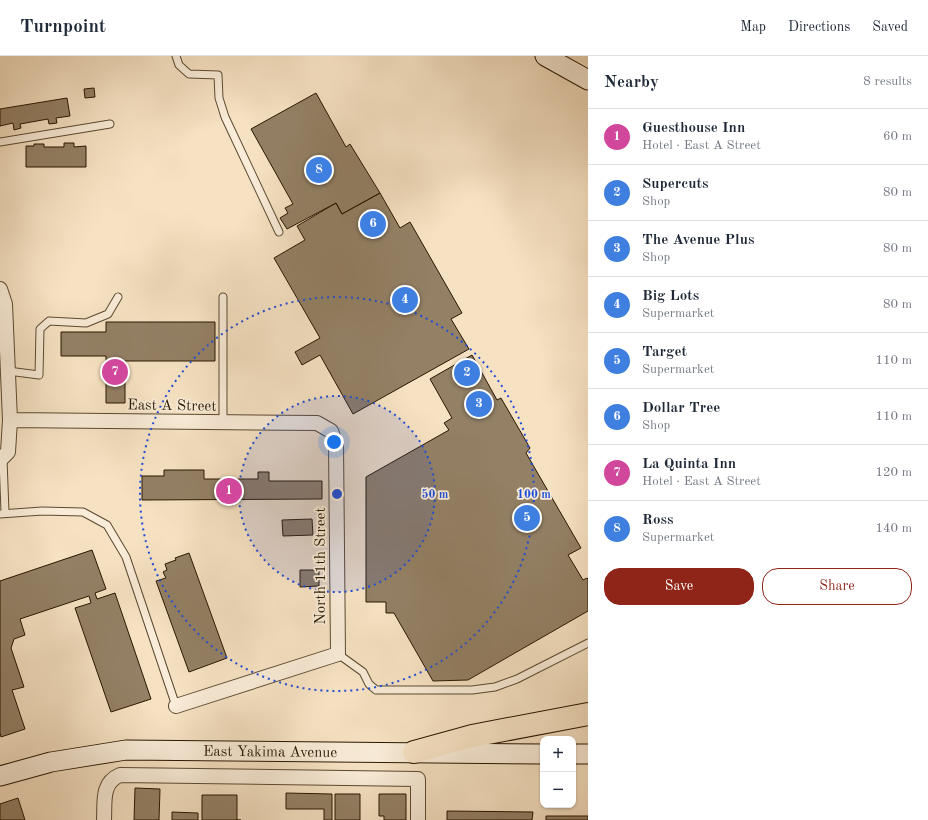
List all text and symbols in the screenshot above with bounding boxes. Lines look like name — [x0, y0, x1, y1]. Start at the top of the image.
text: Turnpoint — [20, 18, 106, 37]
text: Map — [740, 20, 766, 34]
text: Directions — [788, 20, 850, 34]
text: Saved — [872, 20, 908, 34]
text: Nearby — [604, 74, 659, 91]
text: 8 results — [863, 75, 912, 88]
text: Guesthouse Inn — [642, 121, 745, 136]
text: 1 — [613, 130, 621, 143]
text: 60 m — [883, 130, 912, 143]
text: Hotel · East A Street — [642, 139, 761, 152]
pin: 8 — [306, 155, 332, 185]
text: Supercuts — [642, 177, 708, 192]
text: 2 — [613, 186, 621, 199]
text: 80 m — [883, 186, 912, 199]
text: Shop — [642, 195, 670, 208]
pin: 6 — [360, 209, 386, 239]
text: The Avenue Plus — [642, 233, 754, 248]
text: 3 — [613, 242, 621, 255]
text: 80 m — [883, 242, 912, 255]
text: Shop — [642, 251, 670, 264]
pin: 4 — [392, 285, 418, 315]
text: Big Lots — [642, 289, 699, 304]
text: 4 — [613, 298, 621, 311]
text: 80 m — [883, 298, 912, 311]
text: Supermarket — [642, 307, 714, 320]
text: Target — [642, 345, 687, 360]
text: 5 — [613, 354, 621, 367]
text: 110 m — [875, 354, 912, 367]
pin: 7 — [102, 357, 128, 387]
pin: 2 — [454, 358, 480, 388]
text: Supermarket — [642, 363, 714, 376]
pin: 3 — [466, 389, 492, 419]
street label: East A Street — [127, 398, 217, 415]
text: Dollar Tree — [642, 401, 720, 416]
text: 6 — [613, 410, 621, 423]
text: 110 m — [875, 410, 912, 423]
text: Shop — [642, 419, 670, 432]
your location — [324, 432, 344, 452]
text: La Quinta Inn — [642, 457, 736, 472]
text: 7 — [613, 466, 621, 479]
text: 120 m — [875, 466, 912, 479]
text: Hotel · East A Street — [642, 475, 761, 488]
pin: 1 — [216, 476, 242, 506]
centre of rings — [330, 487, 344, 501]
text: 50 m — [422, 488, 449, 501]
text: 100 m — [517, 489, 551, 501]
pin: 5 — [514, 503, 540, 533]
street label: North 11th Street — [314, 507, 329, 625]
text: Ross — [642, 513, 673, 528]
text: 8 — [613, 522, 621, 535]
text: 140 m — [875, 522, 912, 535]
text: Supermarket — [642, 531, 714, 544]
button: Save — [604, 568, 754, 605]
button: Share — [762, 568, 912, 605]
map controls — [540, 736, 576, 808]
button: + — [540, 736, 576, 772]
street label: East Yakima Avenue — [203, 745, 337, 761]
button: − — [540, 772, 576, 808]

